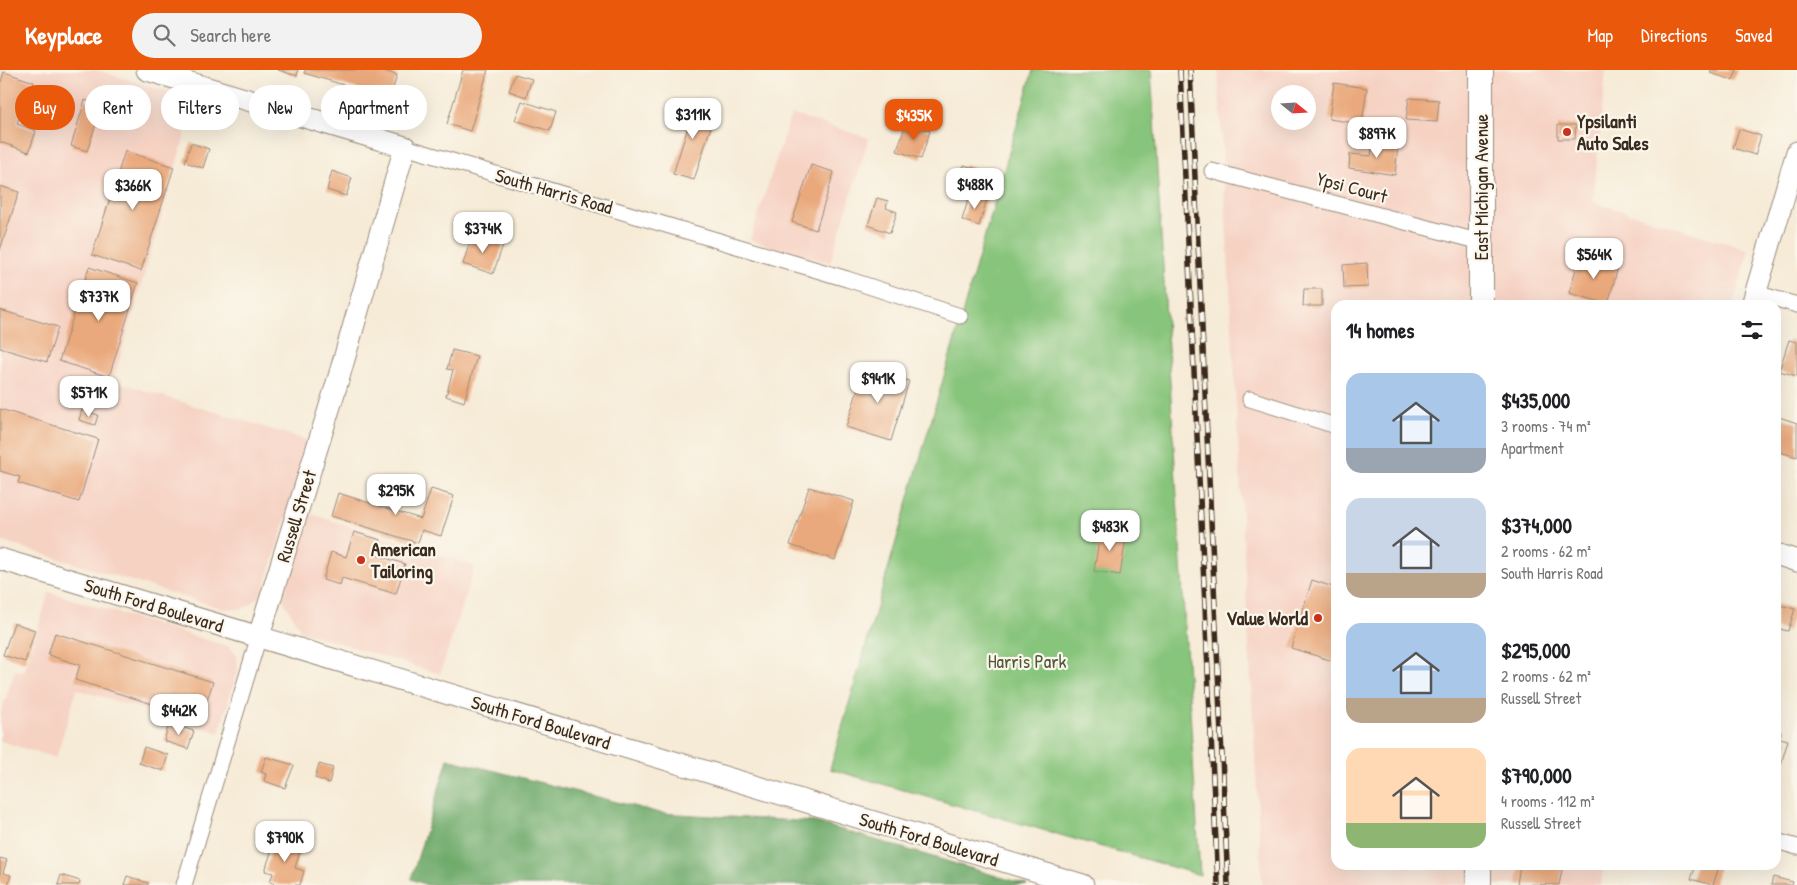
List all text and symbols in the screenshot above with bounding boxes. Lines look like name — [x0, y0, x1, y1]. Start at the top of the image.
search box — [132, 13, 482, 58]
text: Keyplace — [25, 19, 102, 51]
icon: search — [150, 21, 178, 49]
text: Search here — [190, 22, 271, 48]
text: Map — [1588, 23, 1613, 48]
text: Directions — [1641, 23, 1707, 48]
text: Saved — [1735, 23, 1772, 48]
chip: Buy — [15, 85, 75, 130]
chip: Rent — [85, 85, 151, 130]
chip: Filters — [161, 85, 239, 130]
chip: New — [249, 85, 311, 130]
chip: Apartment — [321, 85, 427, 130]
north arrow — [1271, 85, 1316, 130]
map controls — [1271, 85, 1316, 130]
pin: $311K — [658, 98, 728, 140]
pin: $435K — [879, 98, 949, 141]
text: $311K — [675, 103, 711, 125]
text: $435K — [896, 104, 932, 126]
place label: Ypsilanti Auto Sales — [1577, 108, 1649, 156]
street label: East Michigan Avenue — [1468, 113, 1494, 260]
pin: $897K — [1342, 116, 1412, 159]
text: $897K — [1358, 122, 1396, 144]
marker: Ypsilanti Auto Sales — [1561, 126, 1573, 138]
street label: South Harris Road — [492, 162, 616, 220]
street label: Ypsi Court — [1314, 165, 1391, 209]
pin: $366K — [98, 168, 168, 211]
pin: $488K — [940, 168, 1010, 210]
text: $488K — [957, 173, 993, 195]
text: $366K — [115, 174, 151, 196]
pin: $374K — [448, 212, 518, 254]
text: $374K — [464, 217, 502, 239]
pin: $564K — [1559, 238, 1629, 280]
text: $564K — [1576, 243, 1612, 265]
pin: $737K — [64, 280, 134, 322]
text: $737K — [79, 285, 119, 307]
text: 14 homes — [1346, 316, 1414, 345]
icon: filters — [1738, 316, 1766, 344]
pin: $941K — [843, 362, 913, 404]
text: $941K — [861, 367, 895, 389]
pin: $571K — [54, 376, 124, 418]
text: $571K — [71, 381, 107, 403]
text: $435,000 — [1501, 386, 1570, 415]
icon: home — [1386, 393, 1446, 453]
text: 3 rooms · 74 m² — [1501, 415, 1591, 437]
text: Apartment — [1501, 437, 1564, 459]
street label: Russell Street — [270, 466, 322, 565]
pin: $295K — [361, 474, 431, 516]
text: $295K — [378, 479, 414, 501]
pin: $483K — [1075, 510, 1145, 552]
text: $374,000 — [1501, 511, 1572, 540]
text: $483K — [1092, 515, 1128, 537]
icon: home — [1386, 518, 1446, 578]
place label: American Tailoring — [370, 536, 436, 585]
text: 2 rooms · 62 m² — [1501, 540, 1591, 562]
marker: American Tailoring — [355, 554, 367, 566]
text: South Harris Road — [1501, 562, 1603, 584]
street label: South Ford Boulevard — [81, 572, 227, 639]
place label: Value World — [1226, 605, 1309, 631]
marker: Value World — [1312, 612, 1324, 624]
text: $295,000 — [1501, 636, 1571, 665]
icon: home — [1386, 643, 1446, 703]
park label: Harris Park — [988, 648, 1066, 674]
text: 2 rooms · 62 m² — [1501, 665, 1591, 687]
text: Russell Street — [1501, 687, 1581, 709]
street label: South Ford Boulevard — [468, 689, 614, 756]
pin: $442K — [144, 694, 214, 736]
text: $442K — [161, 699, 197, 721]
text: $790,000 — [1501, 761, 1572, 790]
icon: home — [1386, 768, 1446, 828]
text: 4 rooms · 112 m² — [1501, 790, 1595, 812]
street label: South Ford Boulevard — [856, 806, 1002, 873]
text: Russell Street — [1501, 812, 1581, 834]
pin: $790K — [250, 820, 320, 863]
text: $790K — [266, 826, 304, 848]

